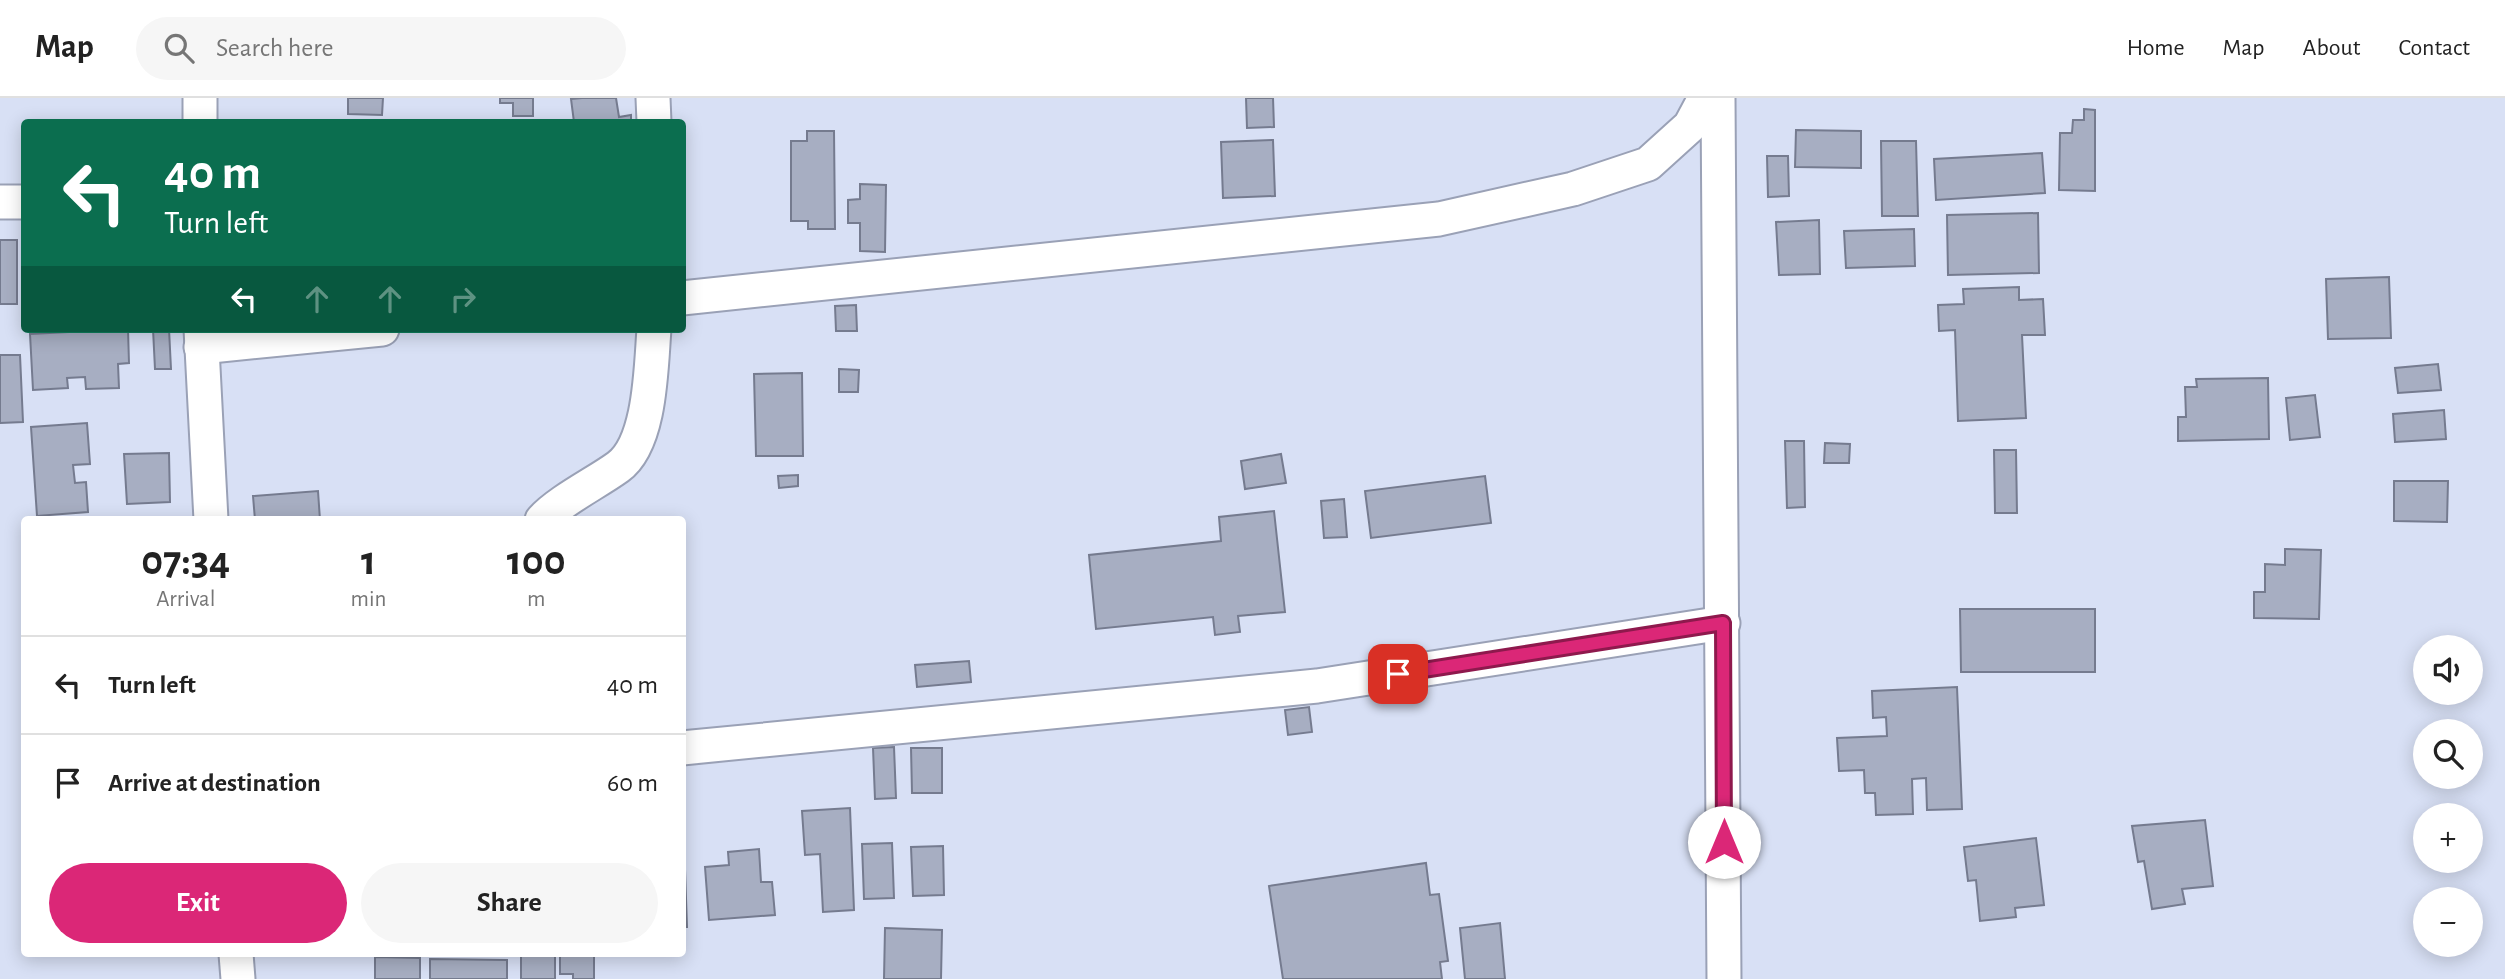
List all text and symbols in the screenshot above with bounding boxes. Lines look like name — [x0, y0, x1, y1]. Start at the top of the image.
search box — [136, 17, 626, 80]
icon: search — [160, 29, 198, 67]
text: Map — [35, 31, 94, 64]
text: Search here — [216, 35, 334, 61]
text: Home — [2127, 36, 2185, 60]
text: Map — [2223, 36, 2265, 60]
text: About — [2303, 36, 2360, 60]
text: Contact — [2398, 36, 2470, 60]
icon: left — [49, 147, 140, 238]
text: 40 m — [164, 149, 261, 198]
text: Turn left — [164, 207, 268, 239]
icon: left — [225, 280, 263, 318]
icon: ahead — [298, 280, 336, 318]
icon: ahead — [371, 280, 409, 318]
icon: right — [444, 280, 482, 318]
text: 07:34 — [141, 540, 230, 582]
text: 1 — [361, 540, 376, 582]
text: 100 — [507, 540, 566, 582]
text: Arrival — [156, 588, 215, 611]
text: min — [351, 588, 386, 611]
text: m — [527, 588, 545, 611]
map controls — [2413, 635, 2483, 957]
button: sound — [2413, 635, 2483, 705]
pin — [1368, 644, 1428, 704]
icon: arrive — [1379, 655, 1417, 693]
icon: left — [49, 666, 87, 704]
text: Turn left — [108, 672, 196, 698]
text: 40 m — [607, 672, 658, 698]
button: search — [2413, 719, 2483, 789]
icon: arrive — [49, 764, 87, 802]
text: Arrive at destination — [108, 770, 321, 796]
text: 60 m — [607, 770, 658, 796]
button: + — [2413, 803, 2483, 873]
position arrow — [1687, 805, 1761, 879]
button: Exit — [49, 863, 347, 943]
button: Share — [361, 863, 658, 943]
button: − — [2413, 887, 2483, 957]

